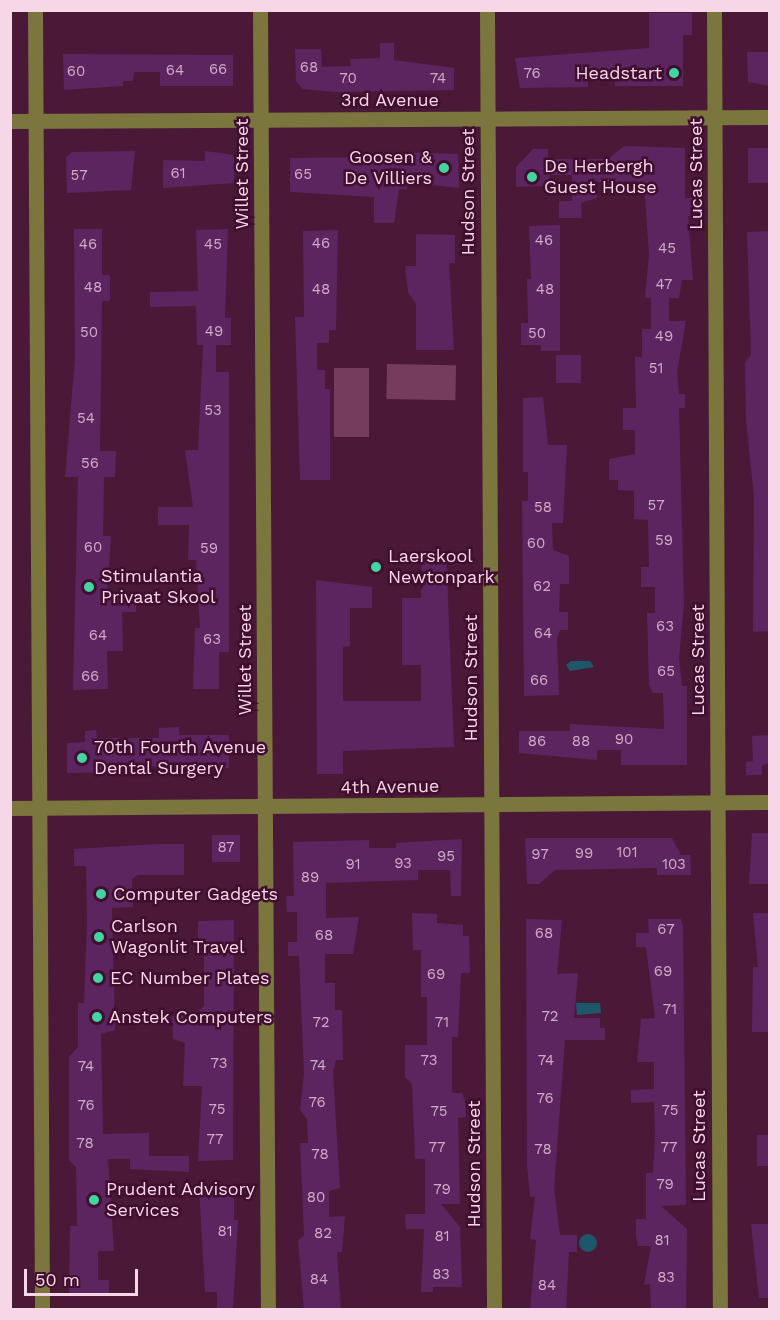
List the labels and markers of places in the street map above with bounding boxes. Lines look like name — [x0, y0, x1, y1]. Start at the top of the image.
place label: Headstart — [576, 62, 662, 84]
marker: Headstart — [667, 66, 681, 80]
place label: Goosen & De Villiers — [343, 147, 432, 190]
place label: De Herbergh Guest House — [544, 156, 657, 198]
marker: Goosen & De Villiers — [437, 161, 451, 175]
marker: De Herbergh Guest House — [525, 170, 539, 184]
place label: Laerskool Newtonpark — [388, 546, 495, 588]
marker: Laerskool Newtonpark — [369, 560, 383, 574]
place label: Stimulantia Privaat Skool — [101, 566, 215, 608]
marker: Stimulantia Privaat Skool — [82, 580, 96, 594]
place label: 70th Fourth Avenue Dental Surgery — [94, 737, 267, 780]
marker: 70th Fourth Avenue Dental Surgery — [75, 751, 89, 765]
place label: Computer Gadgets — [113, 883, 278, 905]
marker: Computer Gadgets — [94, 887, 108, 901]
place label: Carlson Wagonlit Travel — [111, 916, 245, 958]
marker: Carlson Wagonlit Travel — [92, 930, 106, 944]
place label: EC Number Plates — [110, 967, 270, 989]
marker: EC Number Plates — [91, 971, 105, 985]
place label: Anstek Computers — [109, 1006, 273, 1028]
marker: Anstek Computers — [90, 1010, 104, 1024]
place label: Prudent Advisory Services — [106, 1179, 256, 1222]
marker: Prudent Advisory Services — [87, 1193, 101, 1207]

